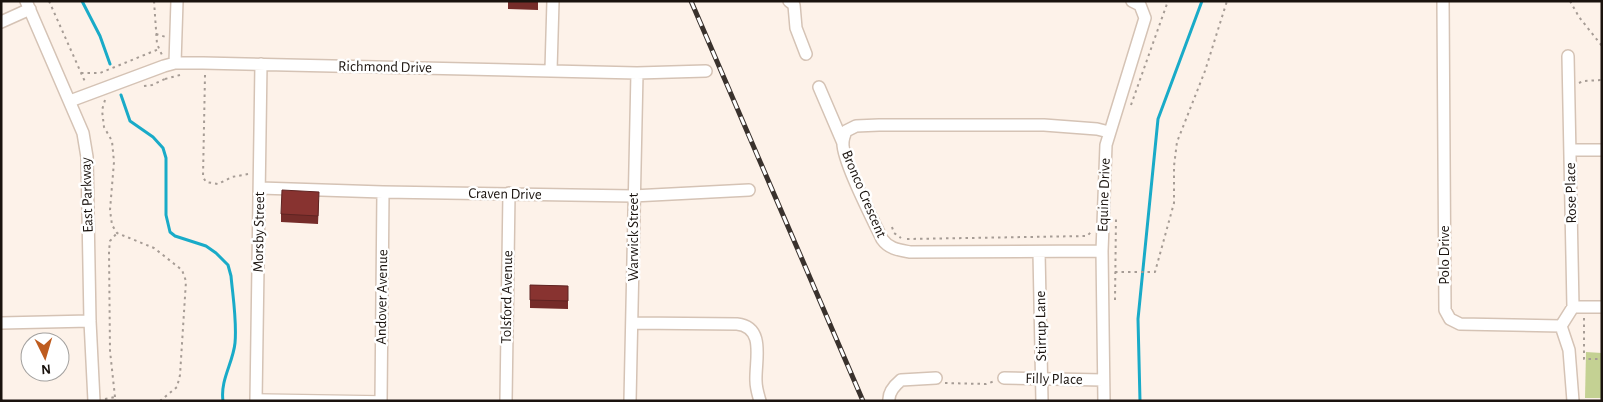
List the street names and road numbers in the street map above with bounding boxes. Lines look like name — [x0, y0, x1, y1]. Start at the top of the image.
street label: Richmond Drive — [338, 59, 432, 75]
street label: Bronco Crescent — [839, 148, 889, 240]
street label: East Parkway — [78, 156, 96, 233]
street label: Equine Drive — [1095, 158, 1113, 232]
street label: Rose Place — [1563, 162, 1579, 224]
street label: Craven Drive — [468, 186, 542, 202]
street label: Morsby Street — [251, 191, 267, 273]
street label: Warwick Street — [626, 193, 641, 281]
street label: Polo Drive — [1437, 225, 1452, 285]
street label: Andover Avenue — [374, 249, 390, 345]
street label: Tolsford Avenue — [499, 250, 515, 344]
street label: Stirrup Lane — [1033, 290, 1049, 361]
street label: Filly Place — [1025, 371, 1083, 387]

